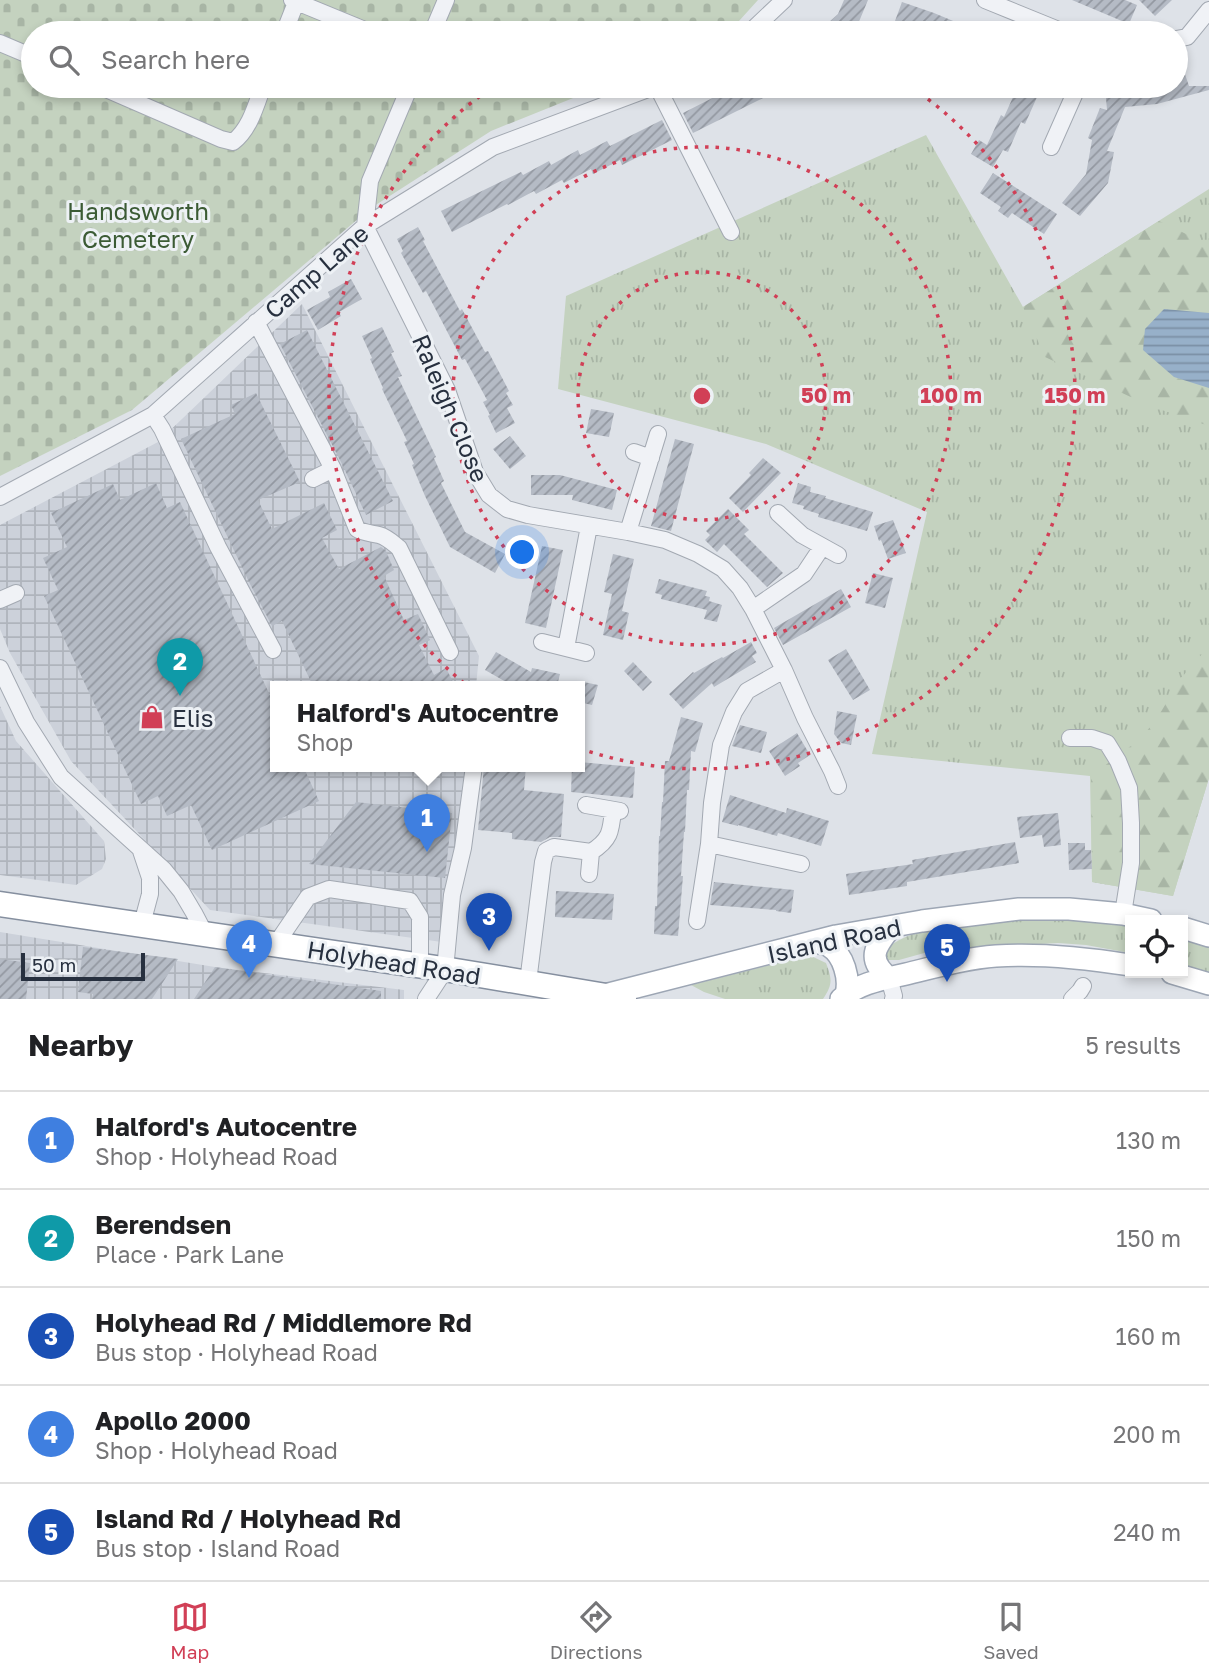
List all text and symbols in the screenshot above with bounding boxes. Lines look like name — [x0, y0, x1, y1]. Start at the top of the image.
search box — [21, 21, 1188, 98]
icon: search — [45, 41, 83, 79]
text: Search here — [101, 44, 250, 75]
park label: Handsworth Cemetery — [67, 196, 209, 253]
street label: Camp Lane — [258, 218, 374, 324]
street label: Raleigh Close — [407, 330, 495, 486]
text: 50 m — [801, 382, 851, 408]
text: 100 m — [920, 382, 982, 408]
text: 150 m — [1045, 382, 1105, 408]
centre of rings — [690, 384, 714, 408]
your location — [505, 535, 539, 569]
pin: 2 — [157, 638, 203, 696]
popup — [270, 681, 585, 772]
text: Halford's Autocentre — [296, 697, 559, 728]
shop icon: Elis — [138, 703, 166, 731]
place label: Elis — [172, 703, 213, 732]
text: Shop — [296, 728, 353, 756]
pin: 1 — [404, 794, 450, 852]
pin: 3 — [466, 893, 512, 951]
street label: Island Road — [765, 912, 903, 968]
map controls — [1125, 915, 1188, 978]
button: locate — [1125, 915, 1188, 978]
pin: 4 — [226, 920, 272, 978]
pin: 5 — [924, 924, 970, 982]
street label: Holyhead Road — [305, 934, 483, 990]
scale bar — [21, 950, 145, 982]
text: 50 m — [32, 953, 76, 976]
text: Nearby — [28, 1027, 133, 1063]
text: 5 results — [1085, 1031, 1181, 1059]
text: Halford's Autocentre — [95, 1111, 357, 1142]
text: 1 — [45, 1126, 57, 1154]
text: 130 m — [1116, 1126, 1181, 1154]
text: Shop · Holyhead Road — [95, 1142, 338, 1170]
text: Berendsen — [95, 1209, 231, 1240]
text: 2 — [44, 1224, 58, 1252]
text: 150 m — [1116, 1224, 1181, 1252]
text: Place · Park Lane — [95, 1240, 284, 1268]
text: Holyhead Rd / Middlemore Rd — [95, 1307, 472, 1338]
text: 3 — [44, 1322, 58, 1350]
text: 160 m — [1116, 1322, 1181, 1350]
text: Bus stop · Holyhead Road — [95, 1338, 378, 1366]
text: Apollo 2000 — [95, 1405, 251, 1436]
text: 4 — [44, 1420, 58, 1448]
text: 200 m — [1113, 1420, 1181, 1448]
text: Shop · Holyhead Road — [95, 1436, 338, 1464]
text: Island Rd / Holyhead Rd — [95, 1503, 401, 1534]
text: 5 — [44, 1518, 58, 1546]
text: 240 m — [1113, 1518, 1181, 1546]
text: Bus stop · Island Road — [95, 1534, 340, 1562]
tab: Map — [170, 1598, 209, 1663]
tab: Directions — [550, 1598, 643, 1663]
tab: Saved — [983, 1598, 1039, 1663]

